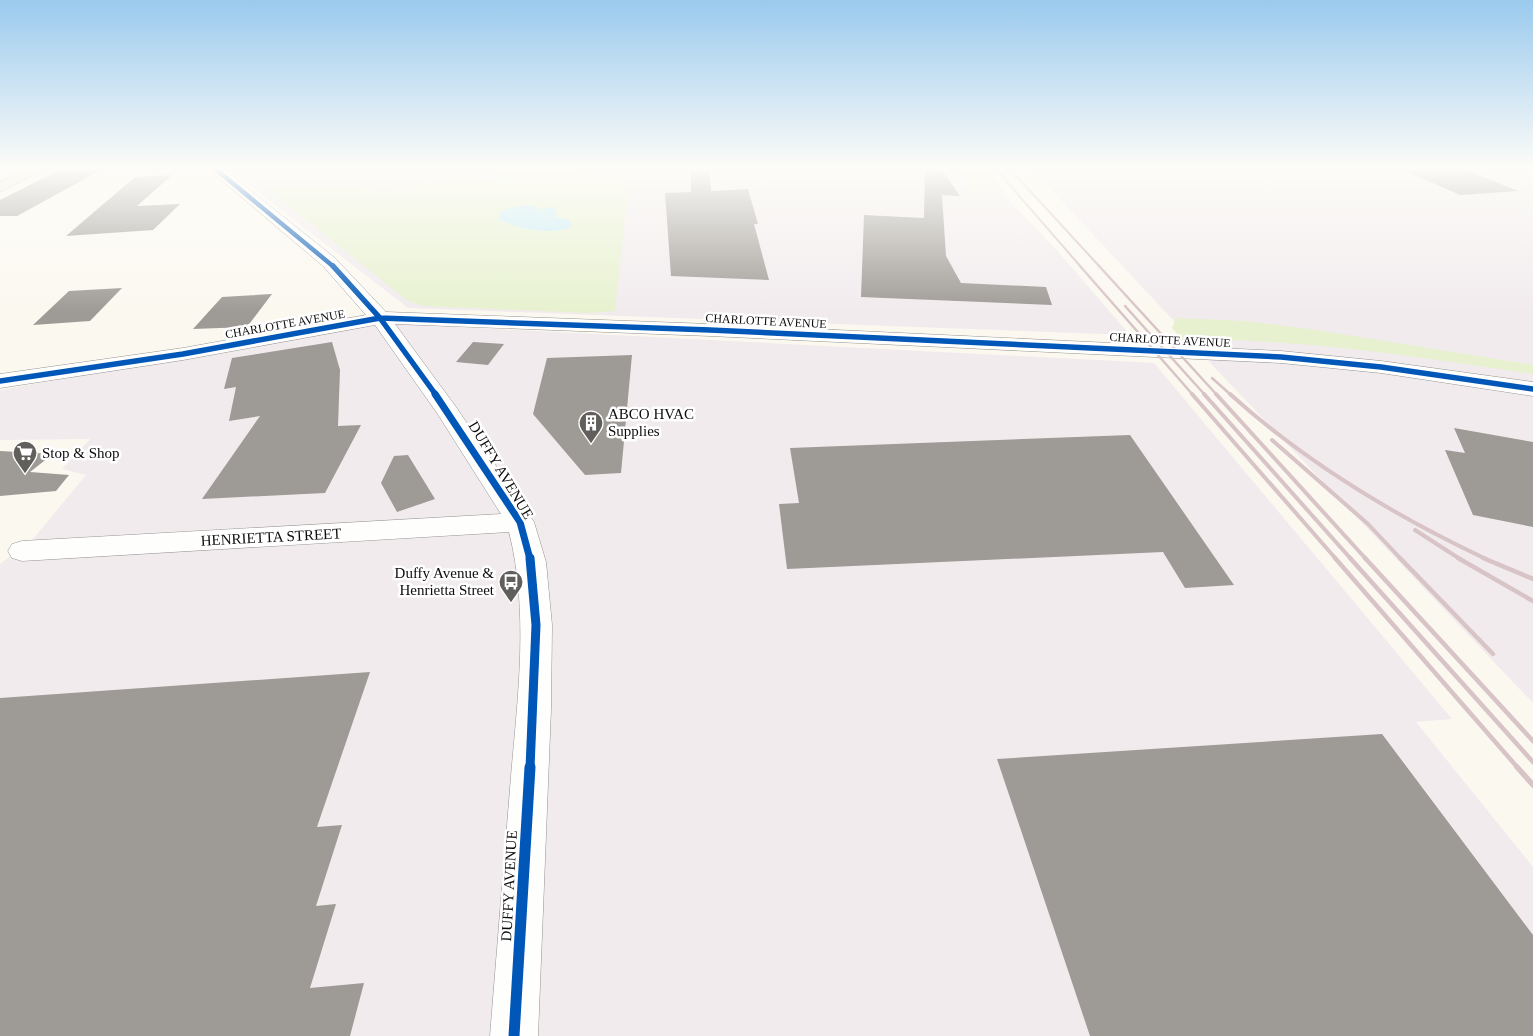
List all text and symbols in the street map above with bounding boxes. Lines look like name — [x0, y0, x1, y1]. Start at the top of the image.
street label: CHARLOTTE AVENUE — [224, 307, 346, 341]
street label: CHARLOTTE AVENUE — [705, 311, 827, 331]
street label: CHARLOTTE AVENUE — [1109, 330, 1231, 350]
place label: ABCO HVAC Supplies — [608, 406, 694, 439]
building icon: ABCO HVAC Supplies — [578, 410, 604, 444]
street label: DUFFY AVENUE — [465, 418, 537, 522]
supermarket icon: Stop & Shop — [12, 440, 38, 474]
place label: Stop & Shop — [42, 445, 120, 461]
street label: HENRIETTA STREET — [200, 525, 342, 549]
place label: Duffy Avenue & Henrietta Street — [395, 565, 495, 598]
bus stop icon: Duffy Avenue & Henrietta Street — [498, 569, 524, 603]
street label: DUFFY AVENUE — [498, 830, 520, 942]

